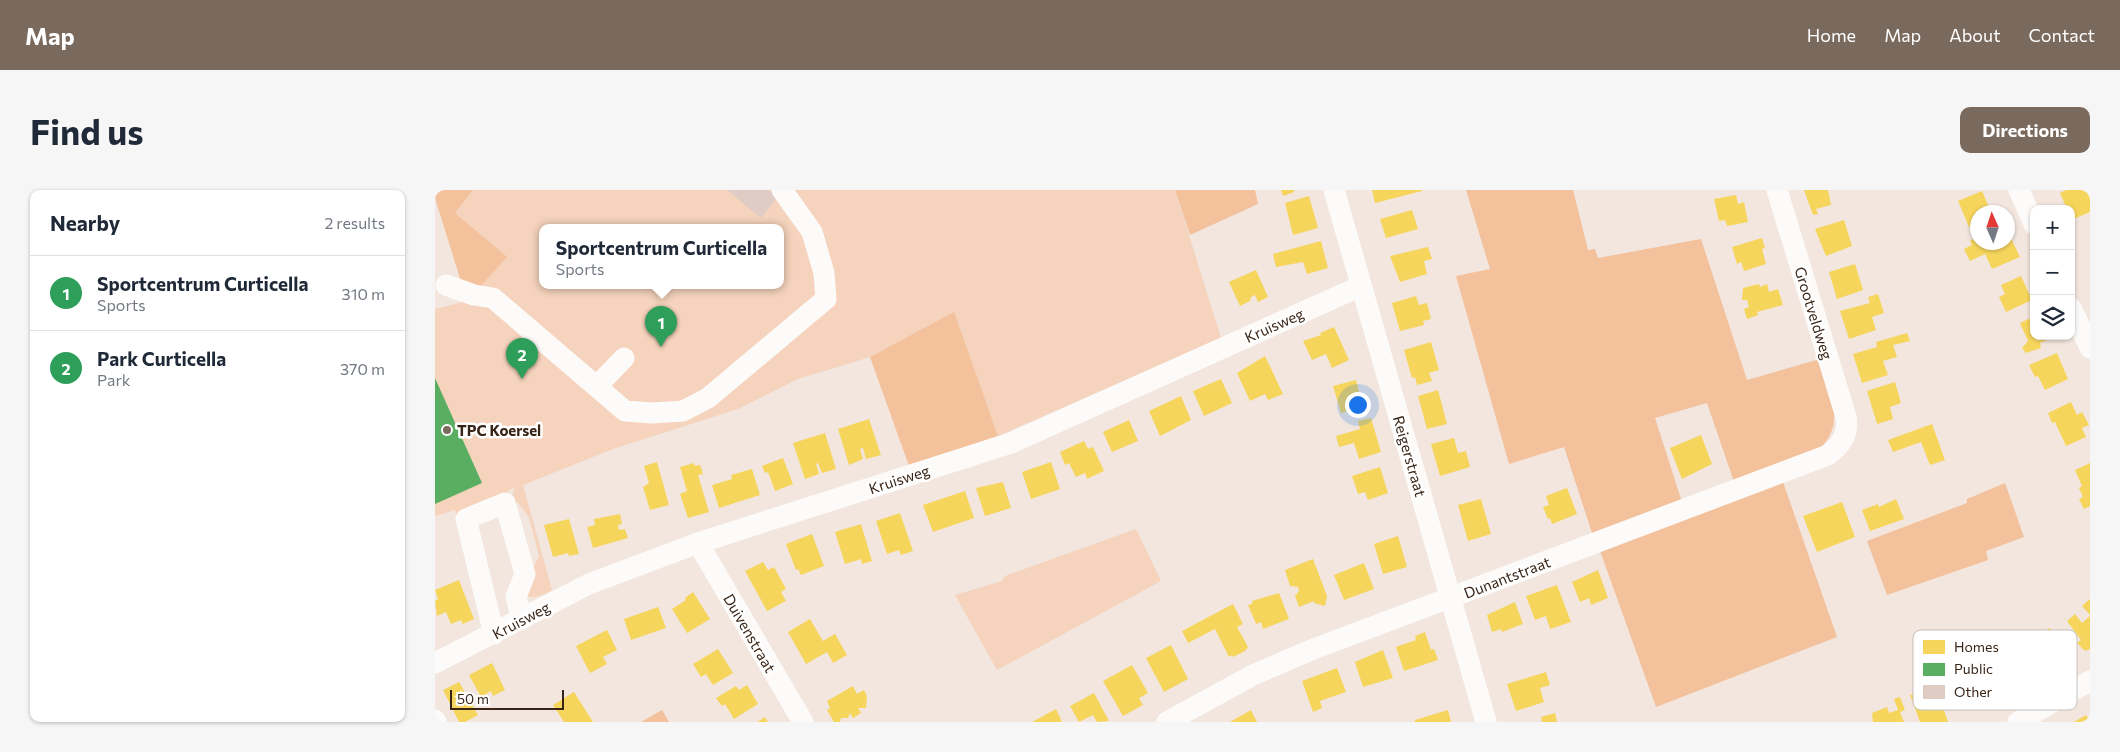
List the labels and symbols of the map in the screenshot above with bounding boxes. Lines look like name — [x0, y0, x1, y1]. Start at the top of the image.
north arrow — [1970, 205, 2015, 250]
street label: Grootveldweg — [1791, 264, 1837, 362]
street label: Kruisweg — [1242, 304, 1306, 346]
pin: 1 — [645, 306, 677, 347]
pin: 2 — [506, 338, 538, 379]
your location — [1345, 392, 1371, 418]
street label: Reigerstraat — [1390, 413, 1430, 499]
place label: TPC Koersel — [457, 421, 541, 439]
marker: TPC Koersel — [441, 424, 453, 436]
street label: Kruisweg — [866, 461, 932, 497]
street label: Dunantstraat — [1461, 552, 1553, 602]
street label: Duivenstraat — [720, 590, 780, 676]
street label: Kruisweg — [489, 597, 553, 643]
legend — [1913, 630, 2077, 710]
text: Homes — [1954, 638, 1999, 655]
text: Public — [1954, 660, 1993, 677]
text: Other — [1954, 683, 1993, 700]
scale bar — [450, 687, 564, 710]

